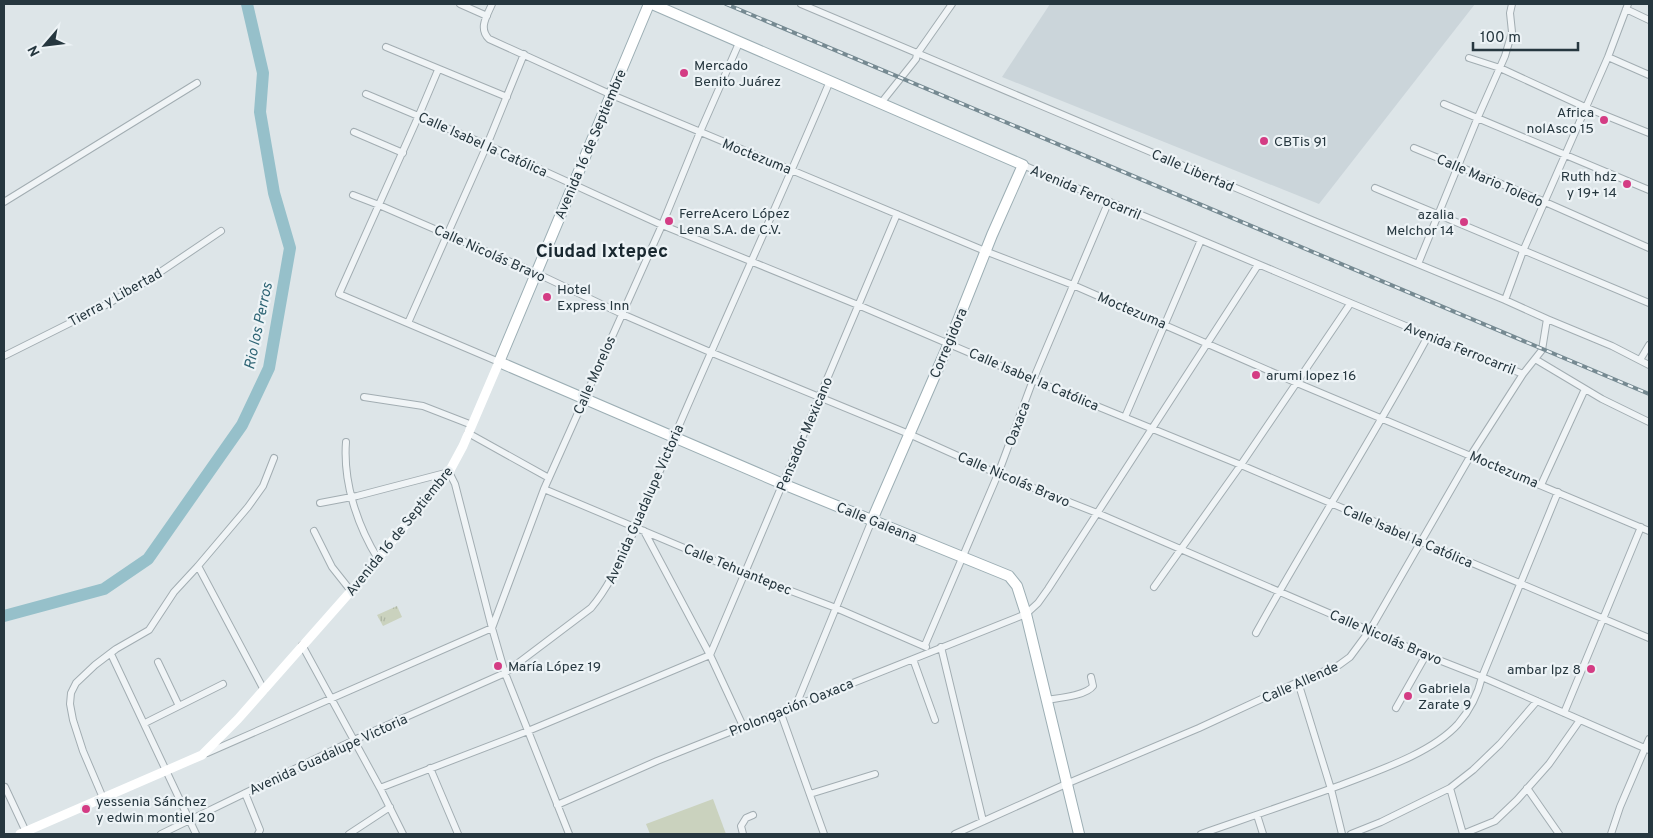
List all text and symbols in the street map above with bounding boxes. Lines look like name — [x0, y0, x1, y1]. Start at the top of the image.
north arrow — [20, 20, 70, 70]
scale bar — [1473, 20, 1578, 52]
text: 100 m — [1480, 29, 1521, 48]
text: N — [25, 42, 45, 59]
place label: Mercado Benito Juárez — [694, 58, 781, 91]
street label: Avenida 16 de Septiembre — [552, 67, 631, 222]
marker: Mercado Benito Juárez — [678, 67, 690, 79]
place label: Africa nolAsco 15 — [1526, 105, 1594, 138]
street label: Calle Isabel la Católica — [415, 109, 550, 182]
marker: Africa nolAsco 15 — [1598, 114, 1610, 126]
place label: CBTis 91 — [1274, 134, 1327, 151]
marker: CBTis 91 — [1258, 135, 1270, 147]
street label: Moctezuma — [719, 136, 794, 179]
street label: Calle Libertad — [1149, 146, 1236, 196]
street label: Calle Mario Toledo — [1433, 151, 1545, 212]
street label: Avenida Ferrocarril — [1027, 162, 1143, 224]
place label: Ruth hdz y 19+ 14 — [1561, 169, 1617, 202]
marker: Ruth hdz y 19+ 14 — [1621, 178, 1633, 190]
place label: FerreAcero López Lena S.A. de C.V. — [679, 206, 790, 239]
place label: azalia Melchor 14 — [1386, 207, 1454, 240]
marker: FerreAcero López Lena S.A. de C.V. — [663, 215, 675, 227]
marker: azalia Melchor 14 — [1458, 216, 1470, 228]
street label: Calle Nicolás Bravo — [431, 222, 548, 287]
district label: Ciudad Ixtepec — [536, 240, 668, 264]
street label: Tierra y Libertad — [66, 266, 166, 331]
water label: Rio los Perros — [241, 281, 278, 371]
place label: Hotel Express Inn — [557, 282, 629, 315]
street label: Moctezuma — [1094, 289, 1168, 333]
marker: Hotel Express Inn — [541, 291, 553, 303]
street label: Corregidora — [927, 306, 972, 381]
street label: Avenida Ferrocarril — [1401, 319, 1518, 380]
street label: Calle Morelos — [570, 334, 620, 418]
street label: Calle Isabel la Católica — [966, 345, 1101, 415]
place label: arumi lopez 16 — [1266, 368, 1356, 385]
marker: arumi lopez 16 — [1250, 369, 1262, 381]
street label: Pensador Mexicano — [774, 375, 837, 494]
street label: Oaxaca — [1002, 400, 1035, 449]
street label: Avenida Guadalupe Victoria — [602, 422, 688, 587]
street label: Moctezuma — [1466, 448, 1540, 492]
street label: Calle Nicolás Bravo — [955, 449, 1072, 512]
street label: Avenida 16 de Septiembre — [343, 464, 457, 600]
street label: Calle Galeana — [834, 499, 919, 547]
street label: Calle Isabel la Católica — [1340, 502, 1475, 572]
street label: Calle Tehuantepec — [681, 541, 794, 600]
street label: Calle Nicolás Bravo — [1327, 607, 1444, 670]
place label: María López 19 — [508, 659, 601, 676]
street label: Calle Allende — [1260, 659, 1342, 708]
marker: María López 19 — [492, 660, 504, 672]
place label: ambar lpz 8 — [1507, 662, 1581, 679]
marker: ambar lpz 8 — [1585, 663, 1597, 675]
street label: Prolongación Oaxaca — [727, 676, 856, 741]
place label: Gabriela Zarate 9 — [1418, 681, 1471, 714]
marker: Gabriela Zarate 9 — [1402, 690, 1414, 702]
street label: Avenida Guadalupe Victoria — [247, 711, 411, 800]
place label: yessenia Sánchez y edwin montiel 20 — [96, 794, 215, 827]
marker: yessenia Sánchez y edwin montiel 20 — [80, 803, 92, 815]

